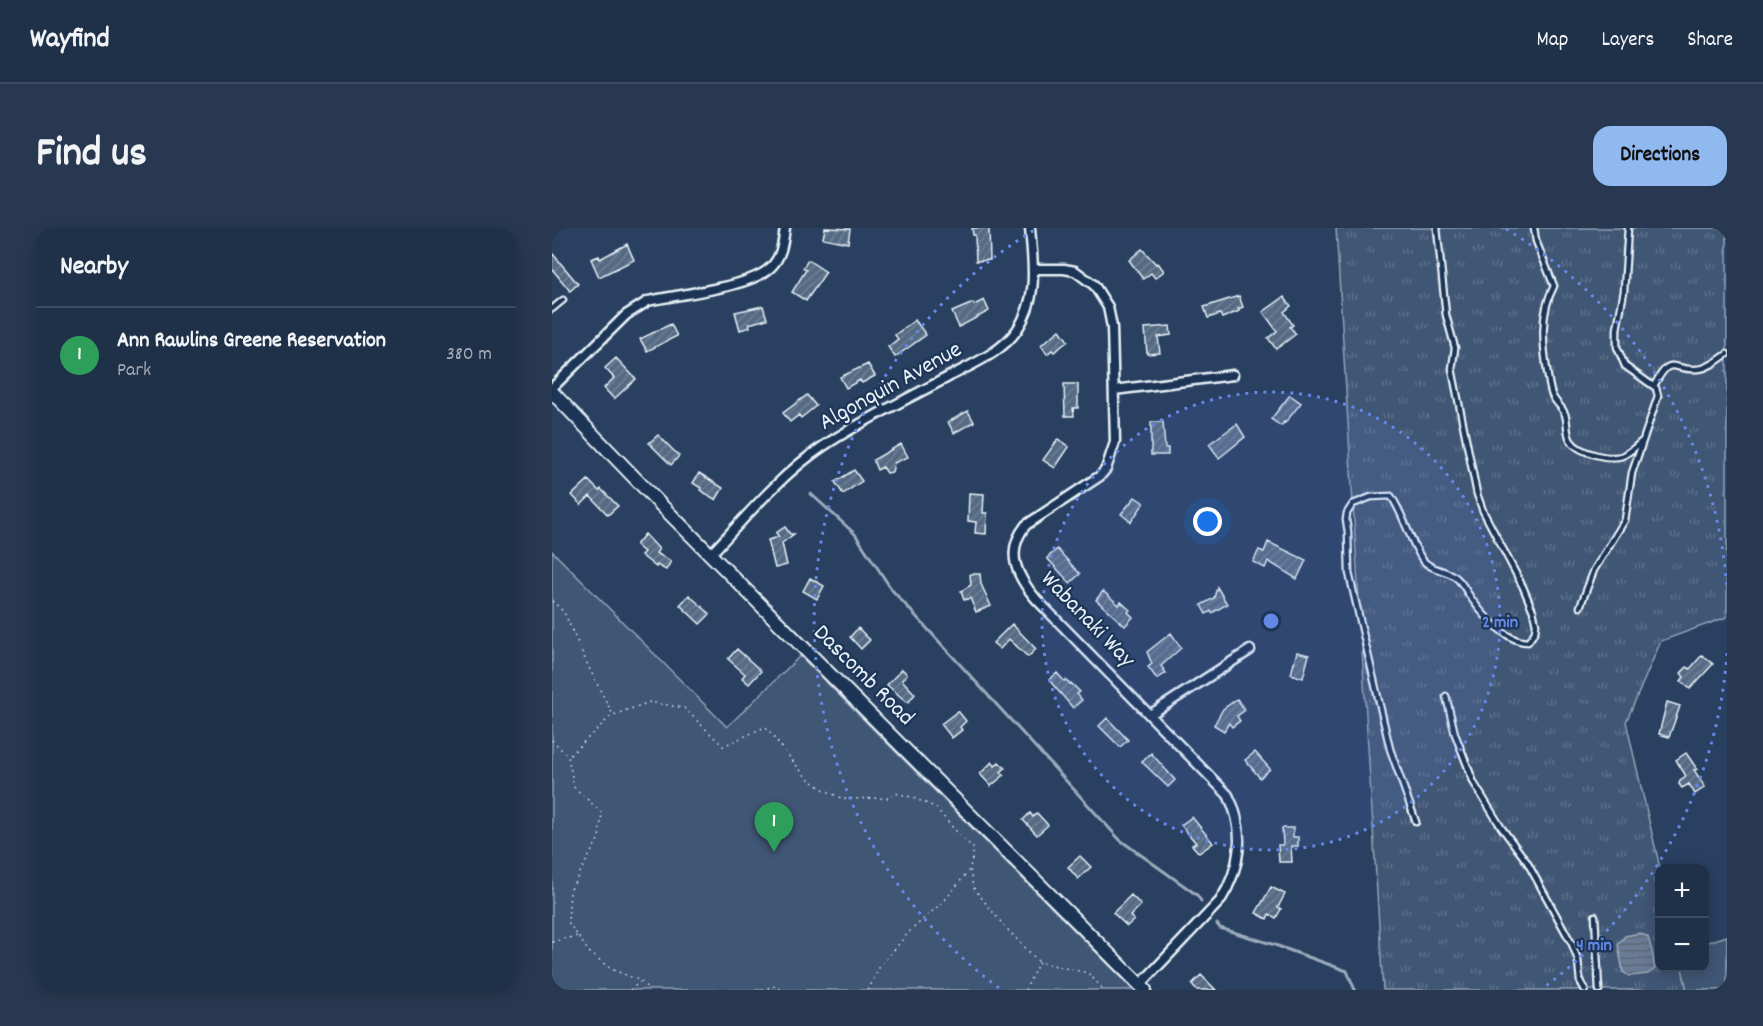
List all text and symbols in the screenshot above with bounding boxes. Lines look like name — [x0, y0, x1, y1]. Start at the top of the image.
text: Wayfind — [30, 21, 110, 61]
text: Map — [1537, 26, 1568, 56]
text: Layers — [1601, 26, 1654, 56]
text: Share — [1687, 26, 1733, 56]
text: Find us — [36, 126, 147, 186]
button: Directions — [1593, 126, 1727, 186]
text: Nearby — [60, 249, 128, 286]
text: Ann Rawlins Greene Reservation — [117, 326, 386, 357]
street label: Algonquin Avenue — [813, 334, 969, 440]
text: 1 — [77, 341, 82, 369]
text: 380 m — [446, 341, 492, 369]
text: Park — [117, 357, 151, 385]
your location — [1193, 507, 1222, 536]
street label: Wabanaki Way — [1032, 564, 1143, 677]
centre of rings — [1261, 611, 1281, 631]
text: 2 min — [1482, 611, 1518, 636]
street label: Dascomb Road — [805, 618, 921, 734]
pin: 1 — [754, 802, 794, 852]
map controls — [1655, 864, 1709, 972]
button: + — [1655, 864, 1709, 918]
button: − — [1655, 918, 1709, 972]
text: 4 min — [1576, 934, 1612, 959]

